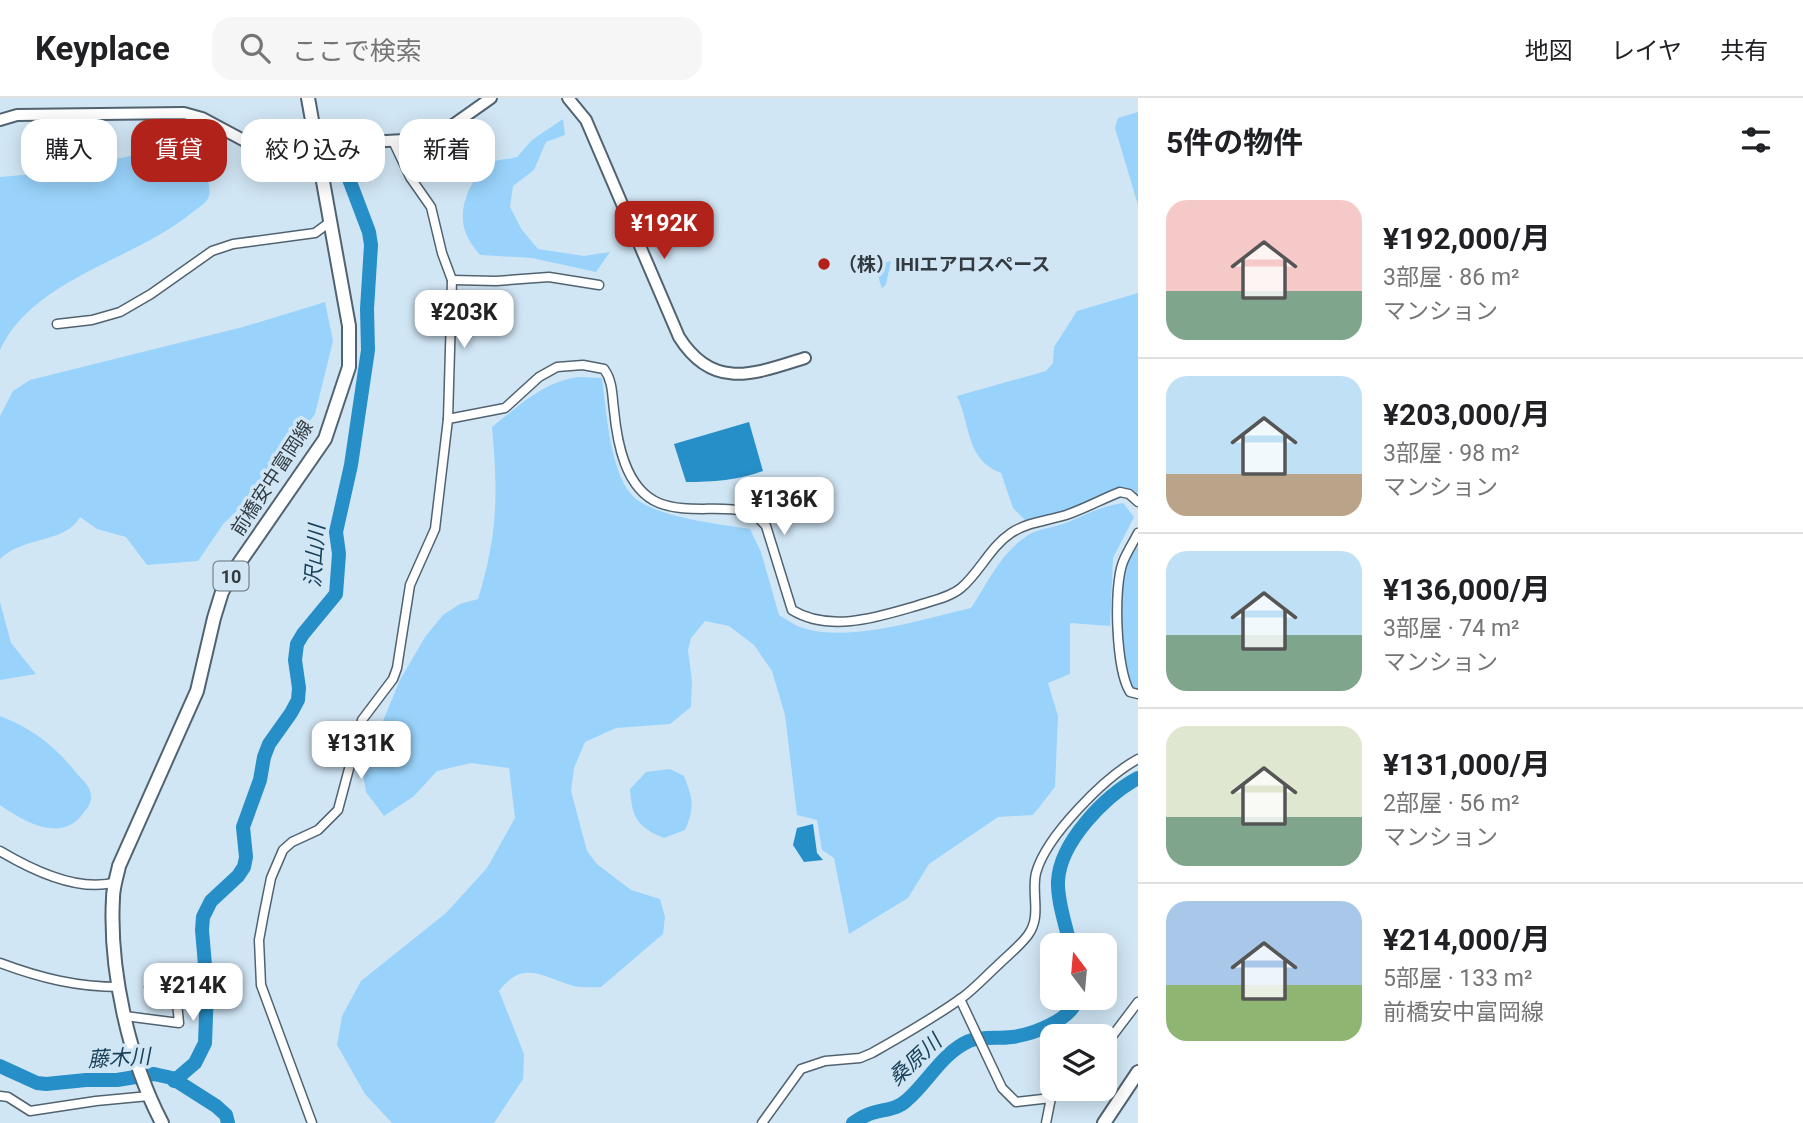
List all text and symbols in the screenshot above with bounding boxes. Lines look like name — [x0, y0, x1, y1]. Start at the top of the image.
search box — [212, 17, 702, 80]
text: Keyplace — [35, 29, 170, 68]
icon: search — [236, 29, 274, 67]
text: ここで検索 — [292, 36, 422, 66]
text: 地図 — [1525, 37, 1573, 65]
text: レイヤ — [1611, 37, 1682, 65]
text: 共有 — [1720, 37, 1768, 65]
chip: 購入 — [21, 119, 117, 182]
chip: 賃貸 — [131, 119, 227, 182]
chip: 絞り込み — [241, 119, 385, 182]
chip: 新着 — [399, 119, 495, 182]
icon: filters — [1737, 121, 1775, 159]
text: 5件の物件 — [1166, 125, 1303, 160]
pin: ¥192K — [615, 202, 713, 261]
text: ¥192K — [631, 210, 697, 237]
text: ¥192,000/月 — [1383, 221, 1551, 256]
icon: home — [1222, 228, 1306, 312]
place label: （株）IHIエアロスペース — [838, 253, 1050, 276]
marker: （株）IHIエアロスペース — [816, 256, 832, 272]
text: 3部屋 · 86 m² — [1383, 264, 1520, 291]
pin: ¥203K — [415, 290, 513, 350]
text: マンション — [1383, 298, 1498, 325]
text: ¥203K — [431, 299, 497, 326]
text: ¥203,000/月 — [1383, 397, 1551, 432]
icon: home — [1222, 404, 1306, 488]
street label: 前橋安中富岡線 — [226, 416, 318, 540]
text: 3部屋 · 98 m² — [1383, 440, 1520, 467]
text: マンション — [1383, 474, 1498, 501]
pin: ¥136K — [735, 478, 833, 537]
text: ¥136K — [751, 486, 817, 513]
water label: 沢山川 — [301, 522, 329, 588]
road number: 10 — [214, 562, 248, 590]
text: ¥136,000/月 — [1383, 572, 1551, 607]
icon: home — [1222, 579, 1306, 663]
text: 3部屋 · 74 m² — [1383, 615, 1520, 642]
text: マンション — [1383, 649, 1498, 676]
pin: ¥131K — [312, 722, 410, 781]
text: ¥131K — [328, 730, 394, 757]
text: ¥131,000/月 — [1383, 747, 1551, 782]
icon: home — [1222, 754, 1306, 838]
text: 2部屋 · 56 m² — [1383, 790, 1520, 817]
text: マンション — [1383, 824, 1498, 851]
text: ¥214,000/月 — [1383, 922, 1551, 957]
icon: home — [1222, 929, 1306, 1013]
north arrow — [1040, 933, 1116, 1010]
map controls — [1040, 933, 1117, 1101]
pin: ¥214K — [144, 964, 242, 1023]
text: 5部屋 · 133 m² — [1383, 965, 1532, 992]
text: ¥214K — [160, 972, 226, 999]
text: 前橋安中富岡線 — [1383, 999, 1544, 1026]
button: layers — [1040, 1024, 1117, 1101]
water label: 桑原川 — [884, 1028, 948, 1090]
water label: 藤木川 — [87, 1044, 153, 1072]

